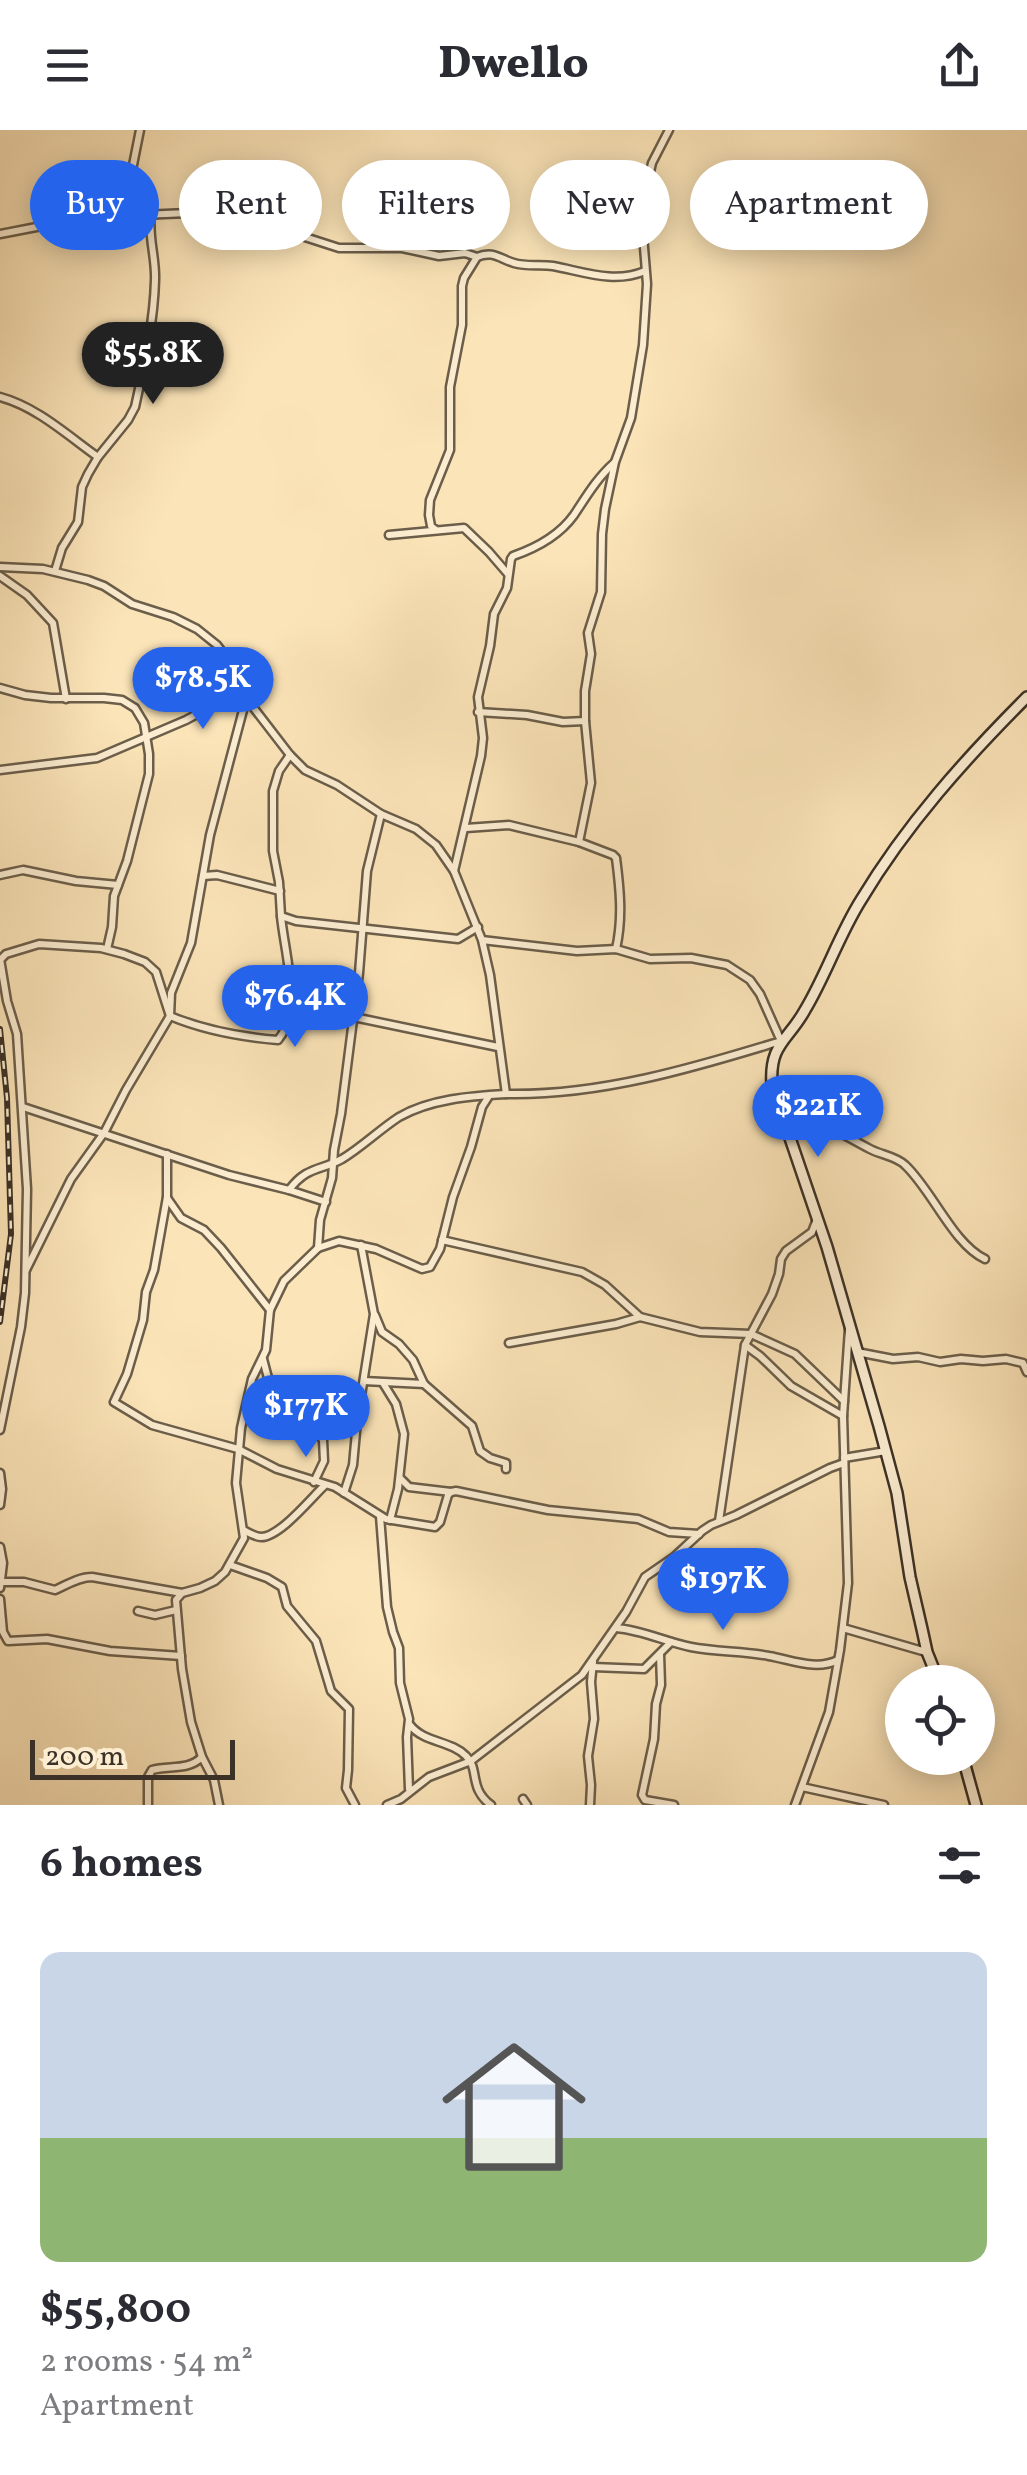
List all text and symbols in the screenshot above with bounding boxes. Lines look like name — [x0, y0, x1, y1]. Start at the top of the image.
text: Dwello — [438, 34, 589, 97]
icon: menu — [40, 38, 95, 93]
icon: share — [932, 38, 987, 93]
chip: Buy — [30, 160, 159, 250]
chip: Rent — [179, 160, 322, 250]
chip: Filters — [342, 160, 510, 250]
chip: New — [530, 160, 670, 250]
chip: Apartment — [690, 160, 928, 250]
pin: $55.8K — [72, 322, 234, 407]
text: $55.8K — [104, 332, 202, 376]
pin: $78.5K — [122, 647, 284, 732]
text: $78.5K — [155, 657, 251, 701]
pin: $76.4K — [214, 965, 376, 1050]
text: $76.4K — [244, 975, 346, 1019]
pin: $221K — [748, 1075, 888, 1160]
text: $221K — [774, 1085, 862, 1129]
pin: $177K — [236, 1375, 376, 1460]
text: $177K — [264, 1385, 348, 1429]
pin: $197K — [653, 1548, 793, 1633]
text: $197K — [680, 1558, 766, 1602]
map controls — [885, 1665, 995, 1775]
button: locate — [885, 1665, 995, 1775]
scale bar — [30, 1735, 235, 1780]
text: 200 m — [45, 1738, 124, 1777]
text: 6 homes — [40, 1836, 203, 1895]
icon: filters — [932, 1838, 987, 1893]
icon: home — [424, 2017, 604, 2197]
text: $55,800 — [40, 2282, 191, 2341]
text: 2 rooms · 54 m² — [40, 2341, 253, 2385]
text: Apartment — [40, 2385, 194, 2429]

